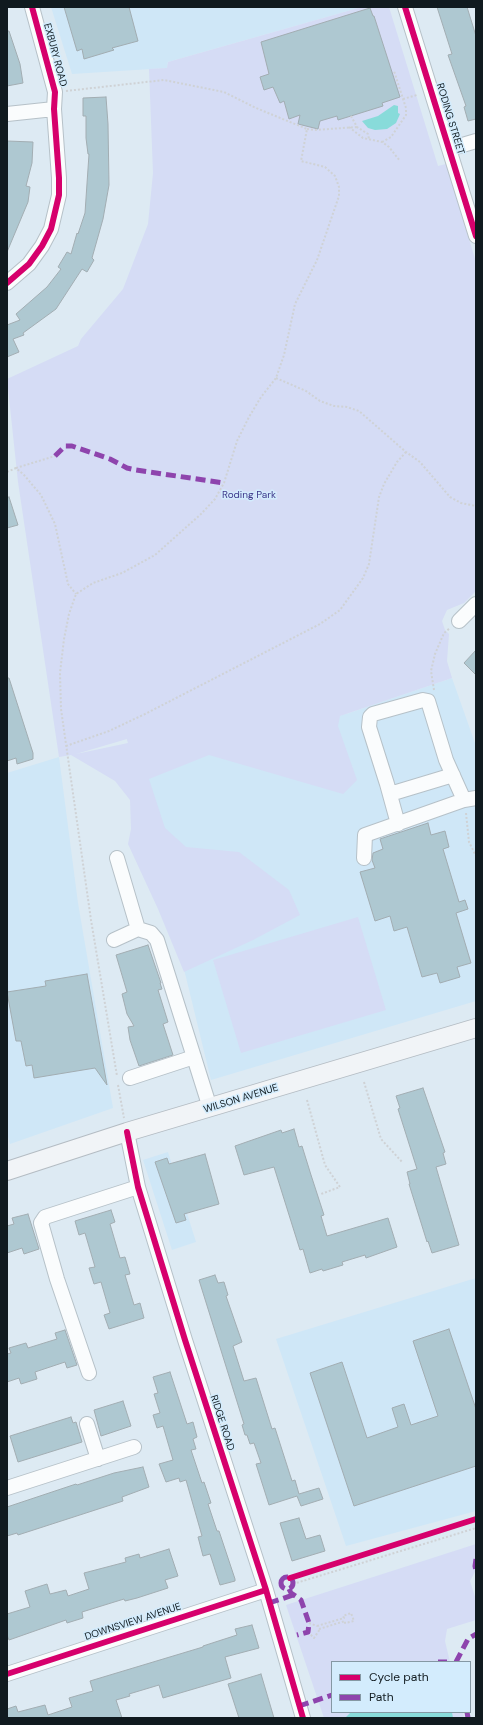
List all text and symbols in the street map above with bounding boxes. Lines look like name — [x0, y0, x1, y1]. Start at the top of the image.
street label: EXBURY ROAD — [41, 22, 69, 88]
street label: RODING STREET — [433, 82, 467, 156]
park label: Roding Park — [222, 489, 276, 501]
street label: WILSON AVENUE — [202, 1082, 280, 1116]
street label: RIDGE ROAD — [207, 1394, 237, 1452]
street label: DOWNSVIEW AVENUE — [83, 1601, 183, 1643]
legend — [331, 1661, 471, 1713]
text: Cycle path — [369, 1669, 429, 1685]
text: Path — [369, 1689, 394, 1705]

